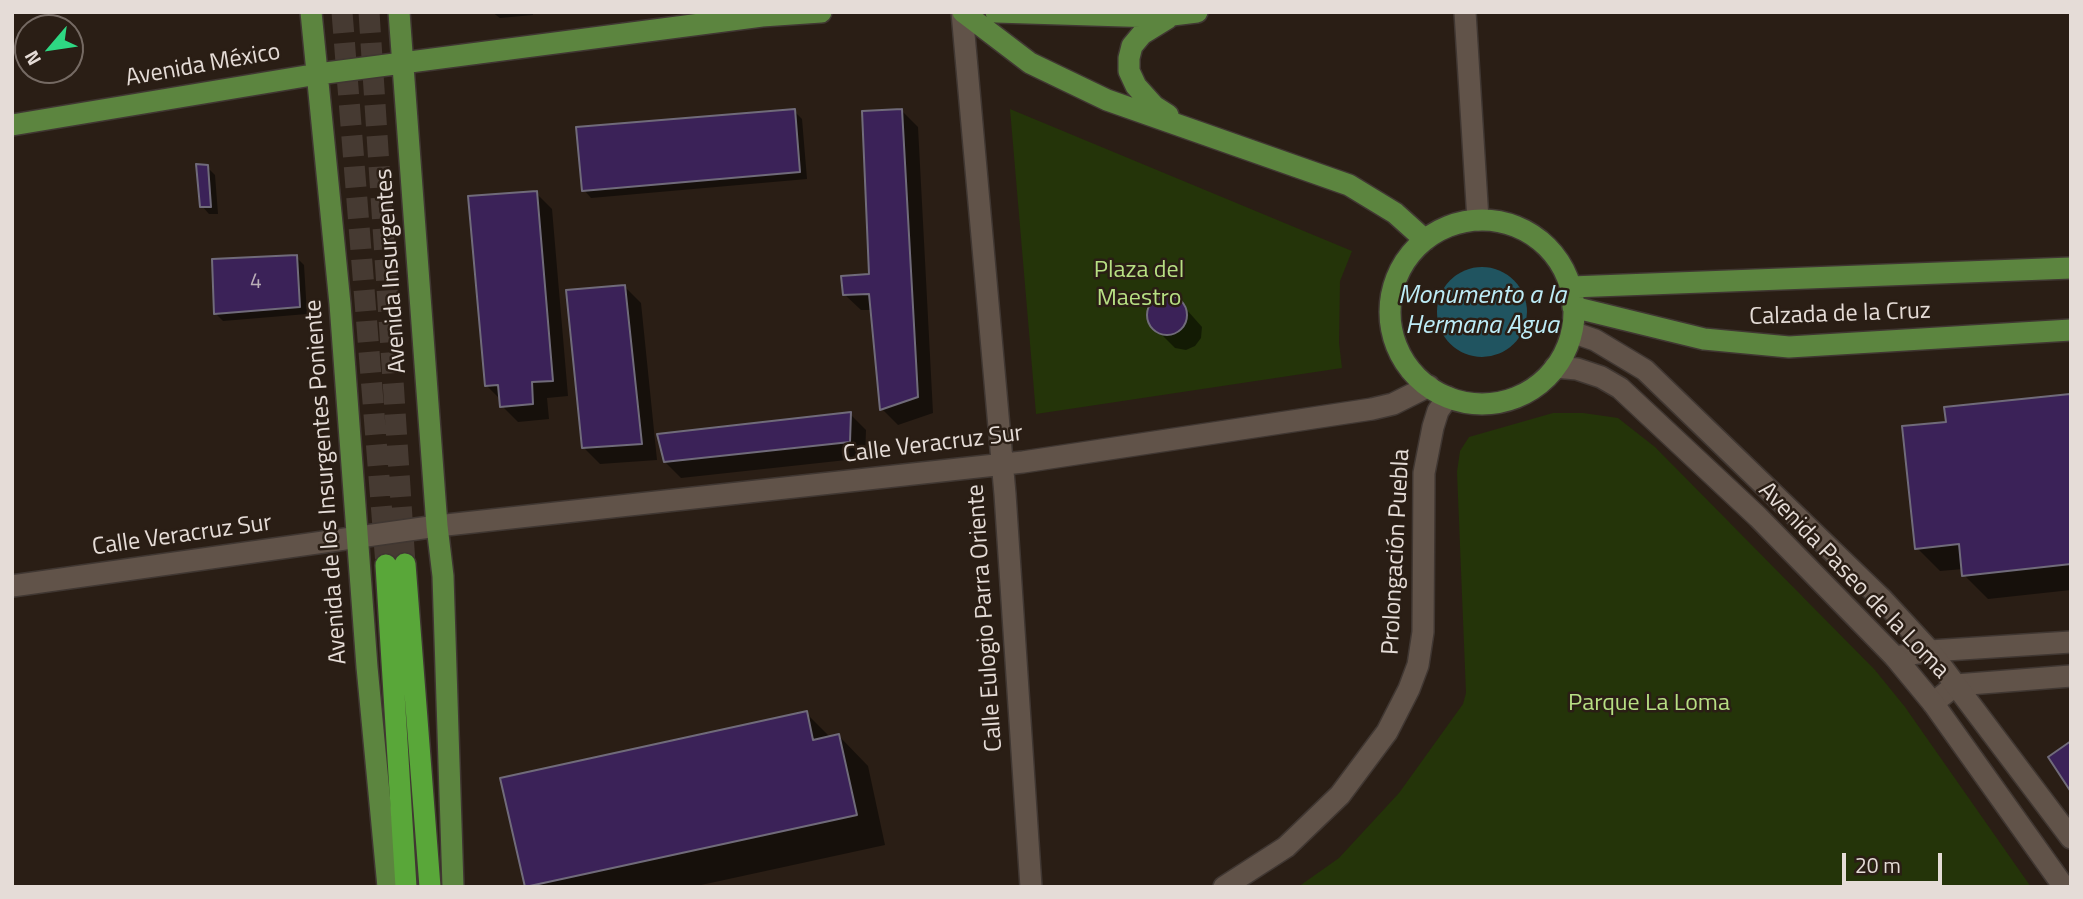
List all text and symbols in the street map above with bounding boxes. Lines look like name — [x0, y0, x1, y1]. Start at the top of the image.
north arrow — [14, 14, 84, 84]
street label: Avenida México — [123, 38, 283, 94]
text: N — [16, 46, 48, 71]
street label: Avenida Insurgentes — [370, 168, 414, 374]
park label: Plaza del Maestro — [1094, 257, 1184, 313]
house number: 4 — [250, 270, 262, 296]
water label: Monumento a la Hermana Agua — [1398, 281, 1566, 342]
street label: Calzada de la Cruz — [1749, 297, 1931, 333]
street label: Avenida de los Insurgentes Poniente — [300, 299, 354, 665]
street label: Calle Veracruz Sur — [841, 420, 1025, 470]
street label: Prolongación Puebla — [1377, 448, 1417, 656]
street label: Avenida Paseo de la Loma — [1752, 477, 1954, 685]
street label: Calle Eulogio Parra Oriente — [962, 483, 1010, 753]
street label: Calle Veracruz Sur — [90, 509, 274, 563]
park label: Parque La Loma — [1568, 690, 1730, 718]
scale bar — [1845, 839, 1945, 883]
text: 20 m — [1855, 849, 1901, 881]

